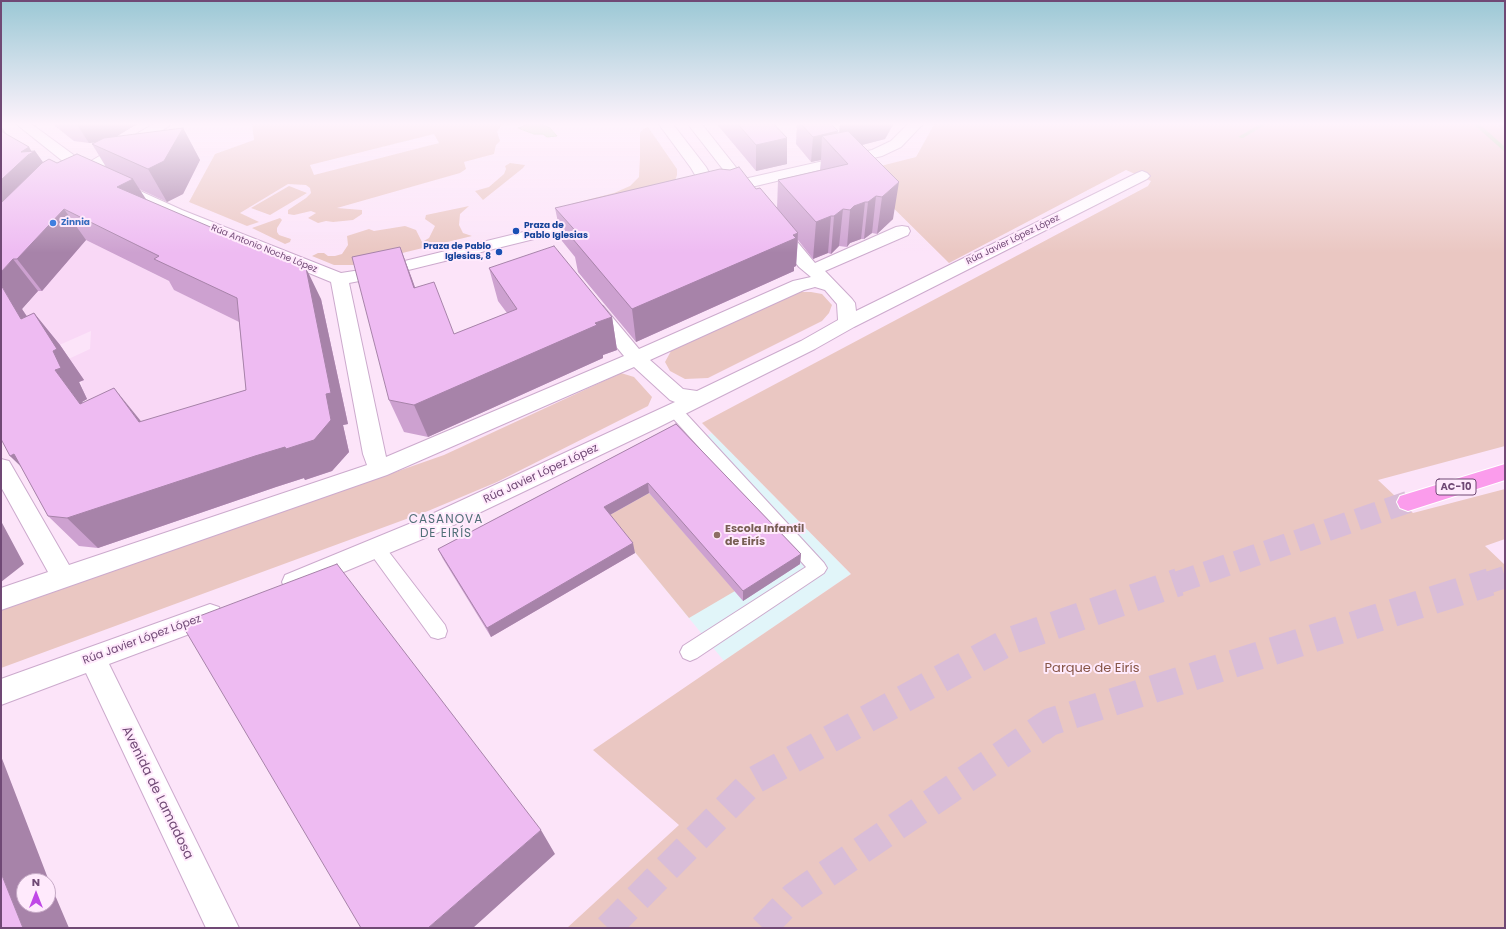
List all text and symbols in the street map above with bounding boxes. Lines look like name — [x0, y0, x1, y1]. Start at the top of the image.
street label: Rúa Javier López López — [965, 213, 1061, 267]
marker: Zinnia — [48, 218, 58, 228]
place label: Zinnia — [61, 218, 90, 228]
place label: Praza de Pablo Iglesias — [524, 221, 588, 242]
street label: Rúa Antonio Noche López — [209, 223, 319, 275]
marker: Praza de Pablo Iglesias — [511, 226, 521, 236]
place label: Praza de Pablo Iglesias, 8 — [423, 242, 491, 263]
marker: Praza de Pablo Iglesias, 8 — [494, 247, 504, 257]
street label: Rúa Javier López López — [481, 442, 601, 506]
road number: AC-10 — [1436, 479, 1476, 495]
district label: CASANOVA DE EIRÍS — [409, 513, 483, 541]
place label: Escola Infantil de Eirís — [725, 522, 804, 548]
marker: Escola Infantil de Eirís — [712, 530, 722, 540]
street label: Rúa Javier López López — [81, 612, 203, 668]
park label: Parque de Eirís — [1045, 661, 1139, 677]
street label: Avenida de Lamadosa — [118, 724, 196, 862]
north arrow — [16, 873, 56, 913]
text: N — [32, 874, 40, 890]

